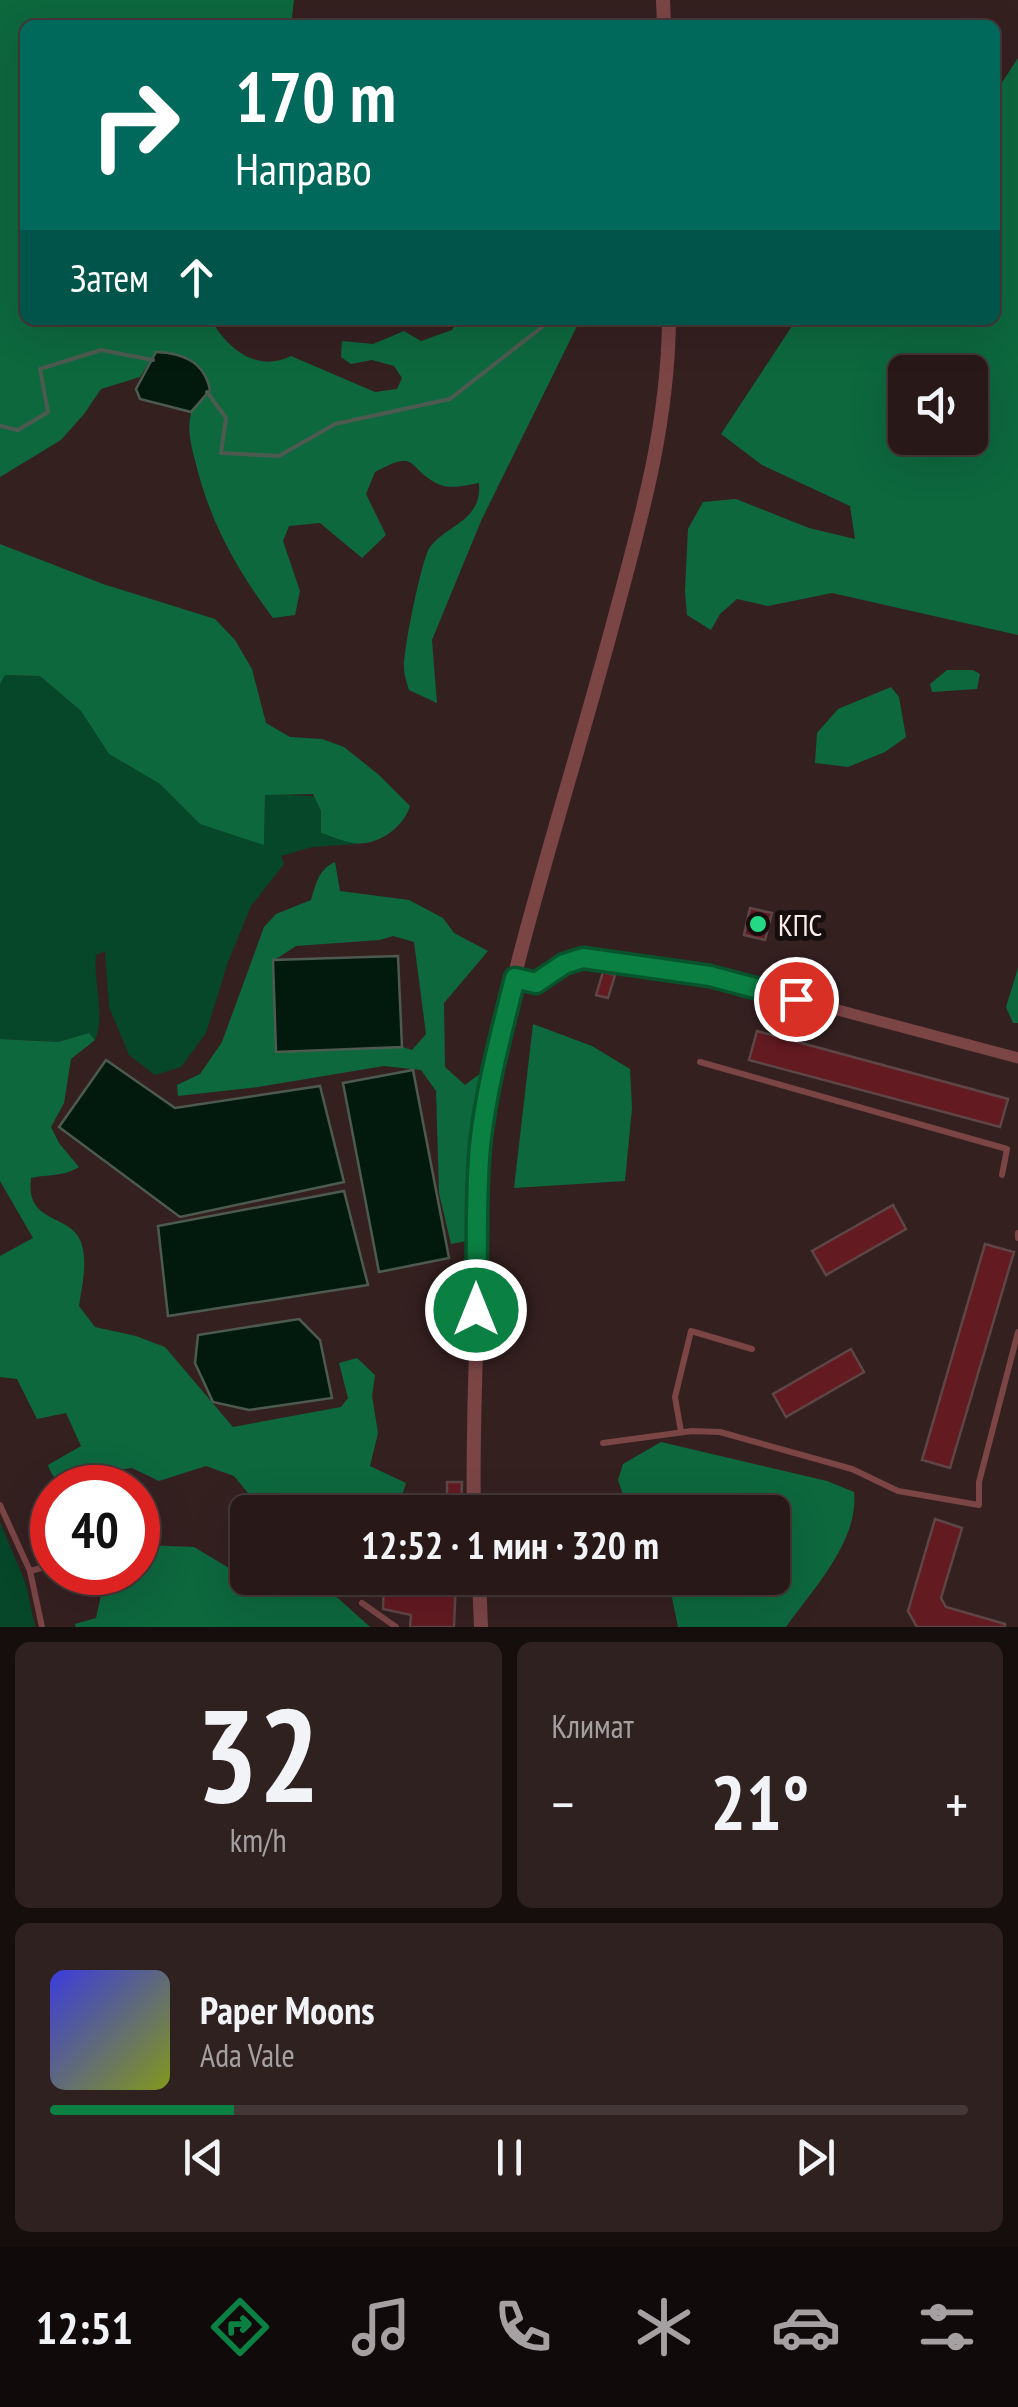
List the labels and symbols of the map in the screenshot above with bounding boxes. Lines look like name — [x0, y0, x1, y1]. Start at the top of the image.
place label: КПС — [778, 905, 822, 944]
marker: КПС — [747, 913, 769, 935]
pin — [754, 957, 839, 1042]
position arrow — [424, 1258, 528, 1362]
speed limit sign: 40 — [30, 1465, 160, 1595]

